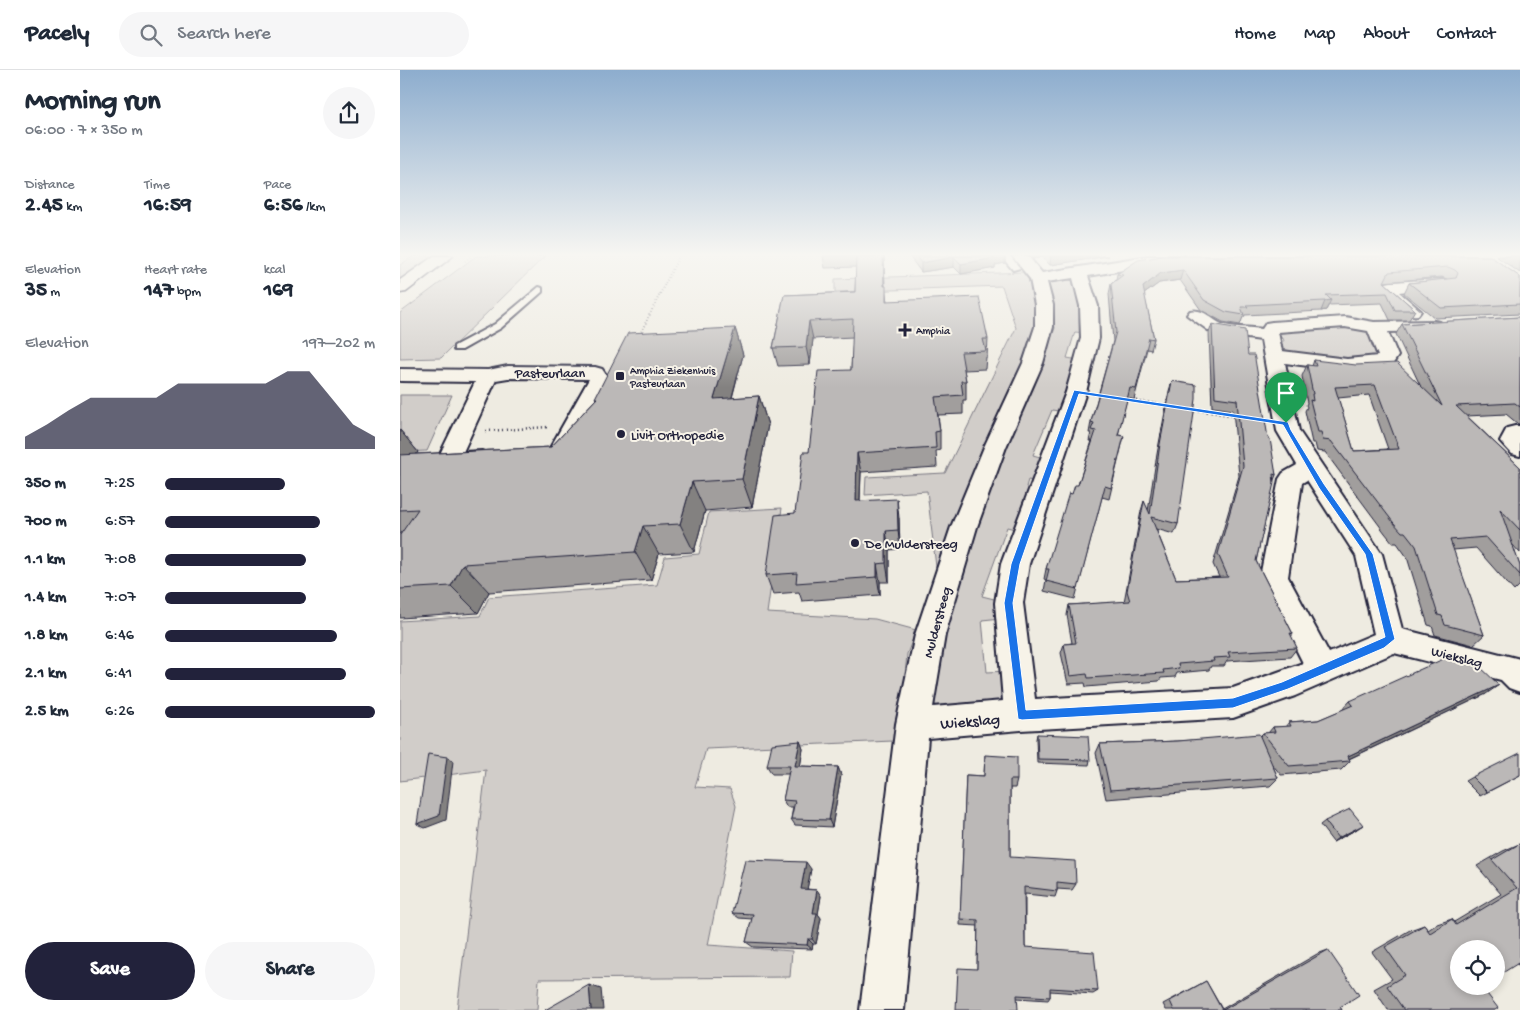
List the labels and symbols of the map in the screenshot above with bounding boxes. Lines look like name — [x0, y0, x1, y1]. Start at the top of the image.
marker: Amphia — [898, 323, 912, 337]
place label: Amphia — [916, 326, 951, 338]
street label: Pasteurlaan — [514, 366, 586, 383]
place label: Amphia Ziekenhuis Pasteurlaan — [629, 366, 716, 391]
marker: Amphia Ziekenhuis Pasteurlaan — [614, 370, 626, 382]
pin — [1265, 372, 1307, 423]
marker: Livit Orthopedie — [615, 428, 627, 440]
place label: Livit Orthopedie — [631, 428, 725, 445]
marker: De Muldersteeg — [849, 537, 861, 549]
place label: De Muldersteeg — [864, 537, 958, 554]
street label: Muldersteeg — [921, 585, 956, 660]
street label: Wiekslag — [1429, 644, 1484, 673]
street label: Wiekslag — [940, 711, 1001, 736]

